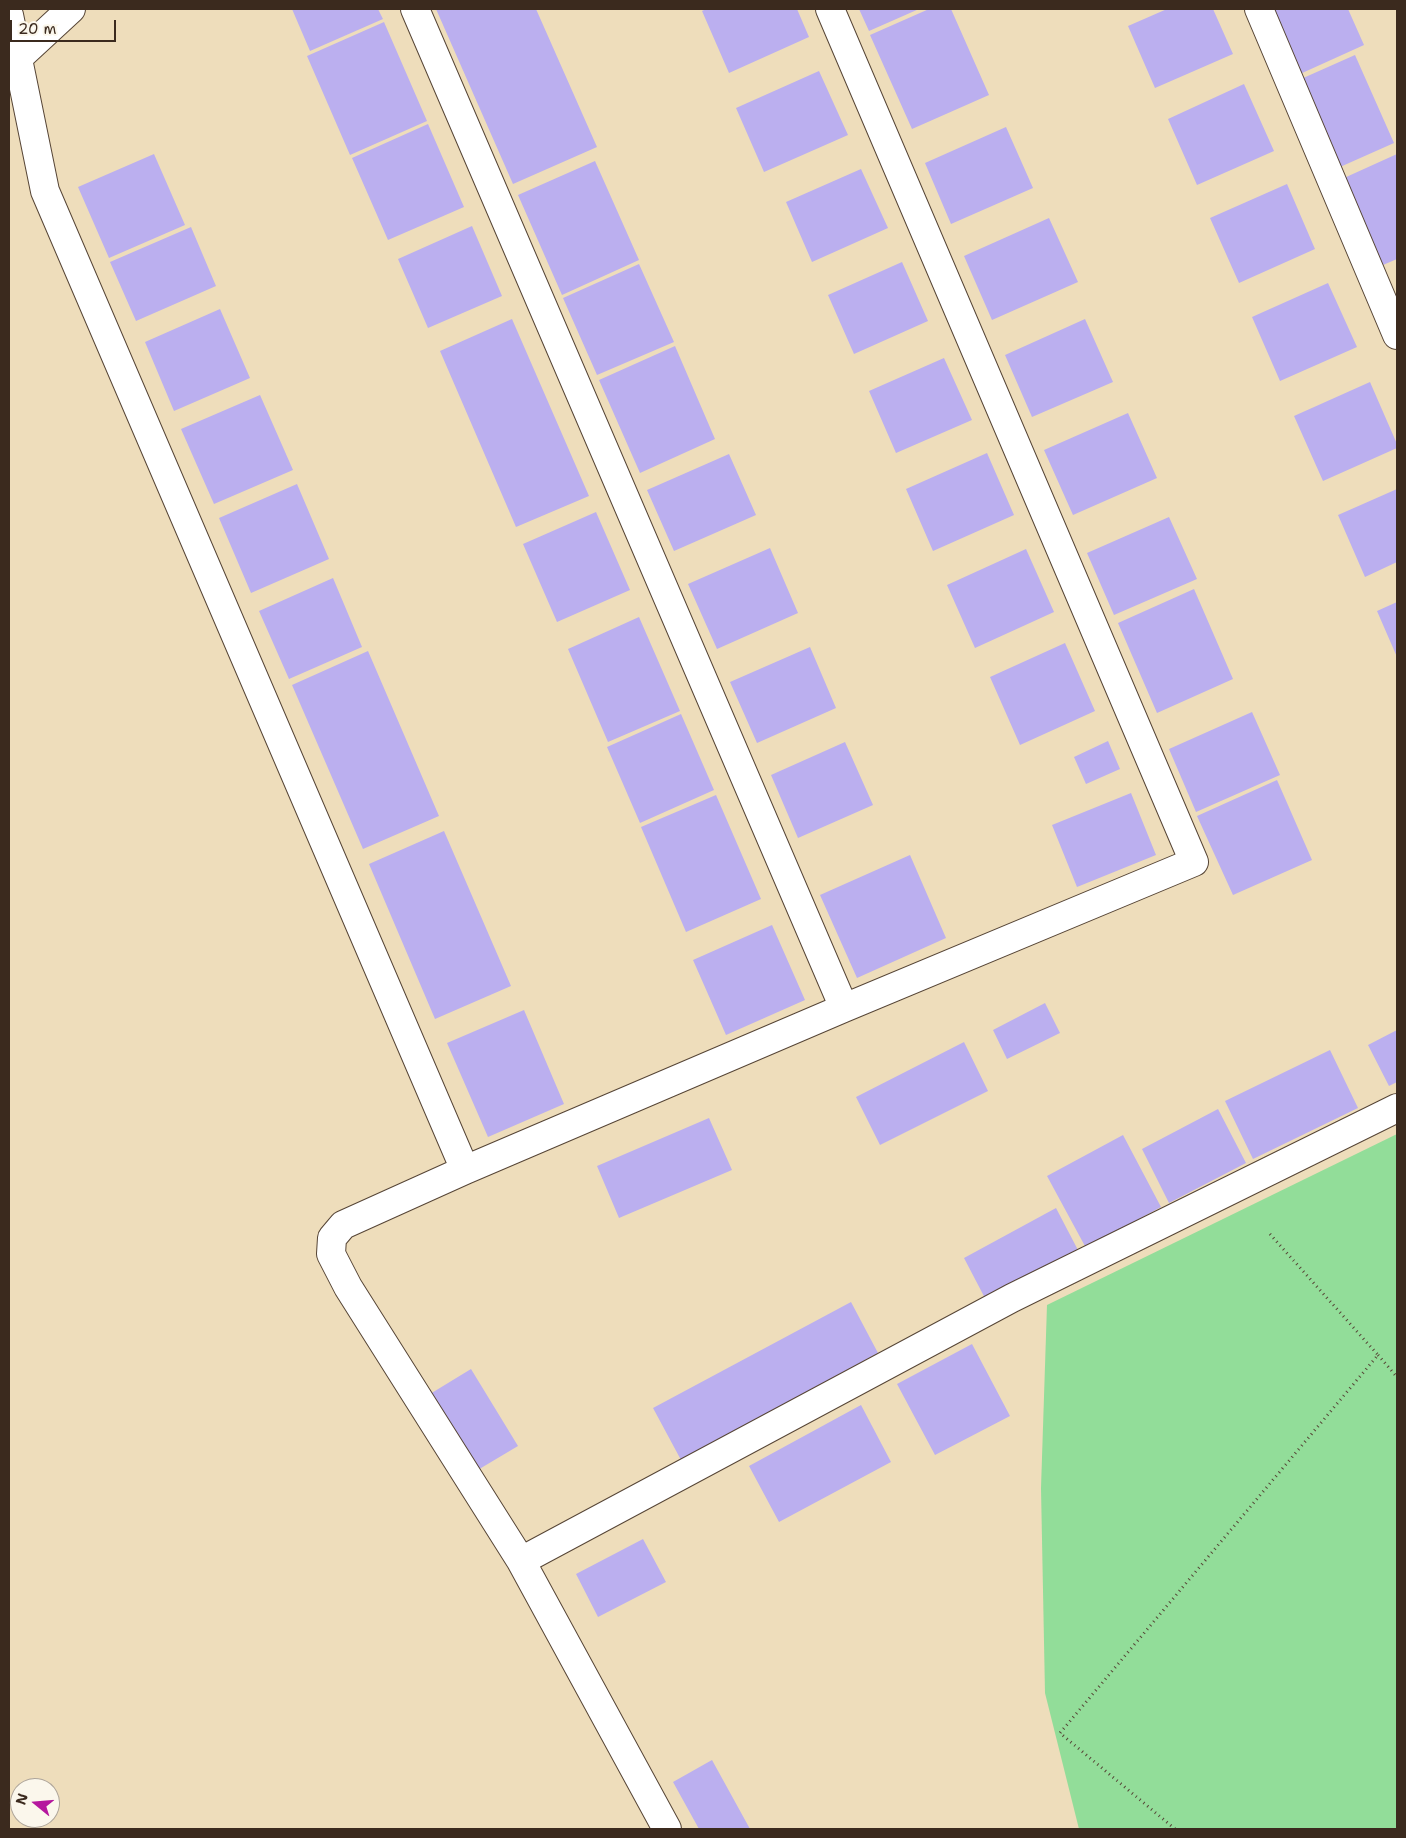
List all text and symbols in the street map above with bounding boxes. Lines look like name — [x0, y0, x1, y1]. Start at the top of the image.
scale bar — [12, 10, 119, 42]
text: 20 m — [18, 19, 57, 39]
north arrow — [10, 1778, 60, 1828]
text: N — [11, 1791, 32, 1807]

